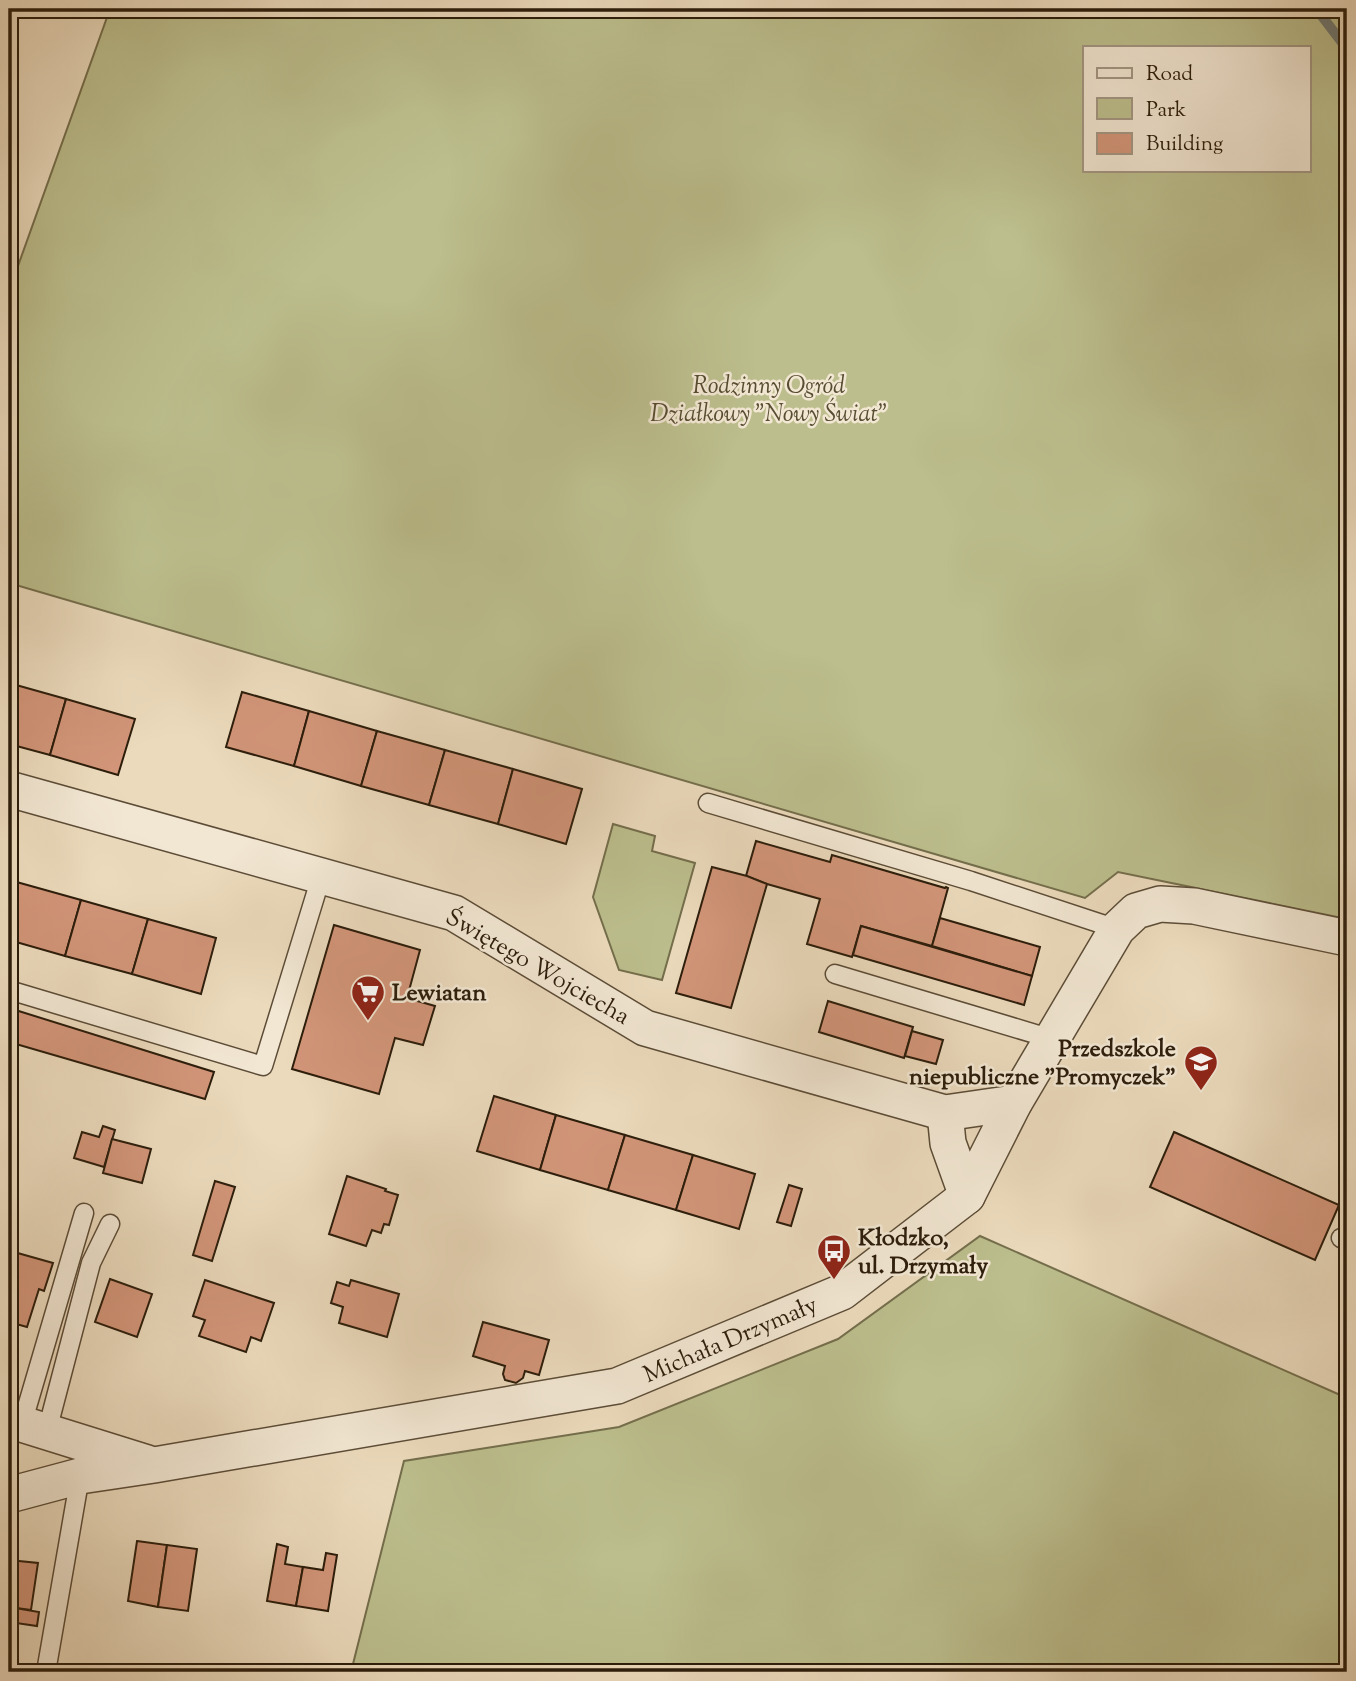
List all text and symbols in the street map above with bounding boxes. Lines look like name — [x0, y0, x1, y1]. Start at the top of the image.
legend — [1083, 46, 1310, 172]
text: Road — [1146, 60, 1193, 90]
text: Park — [1146, 96, 1187, 126]
text: Building — [1146, 130, 1223, 160]
park label: Rodzinny Ogród Działkowy "Nowy Świat" — [650, 370, 888, 432]
street label: Świętego Wojciecha — [439, 901, 635, 1034]
supermarket icon: Lewiatan — [349, 973, 387, 1022]
place label: Lewiatan — [392, 977, 487, 1011]
place label: Przedszkole niepubliczne "Promyczek" — [909, 1033, 1176, 1095]
school or university icon: Przedszkole niepubliczne "Promyczek" — [1182, 1043, 1220, 1092]
place label: Kłodzko, ul. Drzymały — [858, 1222, 988, 1284]
bus stop icon: Kłodzko, ul. Drzymały — [815, 1232, 853, 1281]
street label: Michała Drzymały — [638, 1289, 823, 1393]

